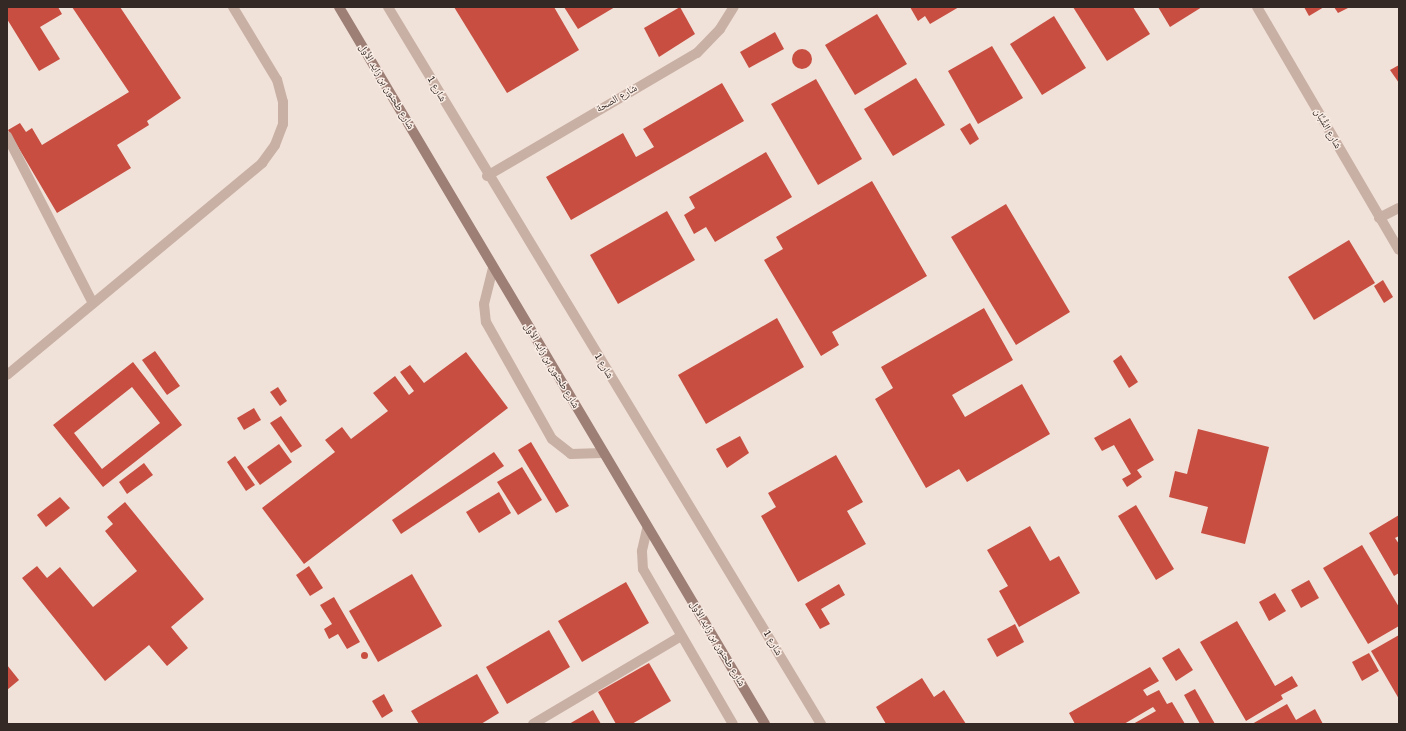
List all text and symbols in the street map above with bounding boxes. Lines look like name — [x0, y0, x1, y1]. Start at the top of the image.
street label: شارع طحنون بن زايد الأول — [356, 42, 416, 132]
street label: شارع 1 — [424, 74, 448, 104]
street label: شارع الصحة — [594, 83, 640, 115]
street label: شارع الشُّبَّان — [1311, 107, 1343, 151]
street label: شارع طحنون بن زايد الأول — [521, 321, 581, 411]
street label: شارع 1 — [591, 351, 615, 381]
street label: شارع طحنون بن زايد الأول — [687, 599, 747, 689]
street label: شارع 1 — [760, 628, 784, 658]

